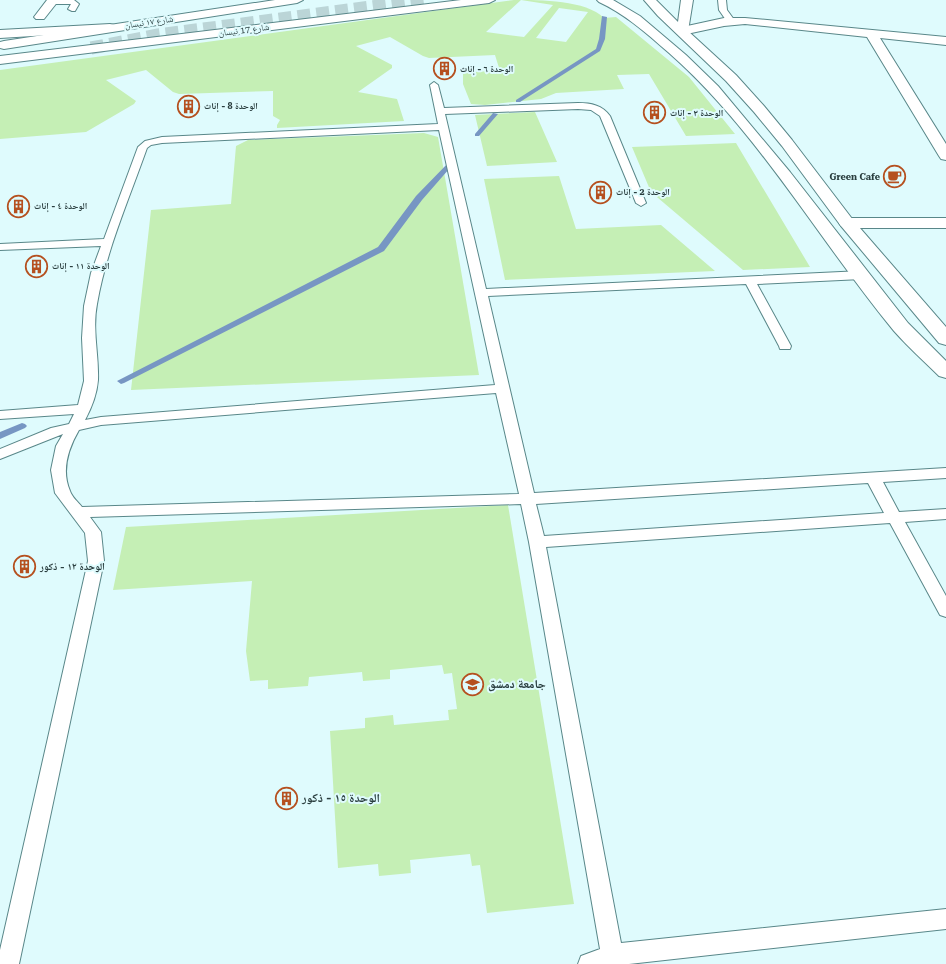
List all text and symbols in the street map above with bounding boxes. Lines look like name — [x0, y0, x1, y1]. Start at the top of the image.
street label: شارع ١٧ نيسان — [124, 14, 174, 31]
street label: شارع 17 نيسان — [218, 22, 270, 39]
building icon: الوحدة ٦ - إناث — [432, 56, 458, 82]
place label: الوحدة ٦ - إناث — [460, 64, 514, 76]
building icon: الوحدة 8 - إناث — [176, 93, 202, 119]
building icon: الوحدة ٣ - إناث — [641, 100, 667, 126]
place label: الوحدة 8 - إناث — [204, 101, 258, 113]
place label: الوحدة ٣ - إناث — [670, 108, 724, 120]
cafe icon: Green Cafe — [882, 164, 908, 190]
place label: Green Cafe — [829, 172, 881, 182]
building icon: الوحدة 2 - إناث — [588, 179, 614, 205]
place label: الوحدة 2 - إناث — [616, 187, 670, 199]
building icon: الوحدة ٤ - إناث — [6, 193, 32, 219]
place label: الوحدة ٤ - إناث — [34, 201, 88, 213]
building icon: الوحدة ١١ - إناث — [24, 253, 50, 279]
place label: الوحدة ١١ - إناث — [52, 261, 110, 273]
building icon: الوحدة ١٢ - ذكور — [12, 553, 38, 579]
place label: الوحدة ١٢ - ذكور — [39, 561, 105, 573]
school or university icon: جامعة دمشق — [460, 671, 486, 697]
place label: جامعة دمشق — [488, 677, 546, 692]
building icon: الوحدة ١٥ - ذكور — [273, 785, 299, 811]
place label: الوحدة ١٥ - ذكور — [301, 791, 380, 805]

